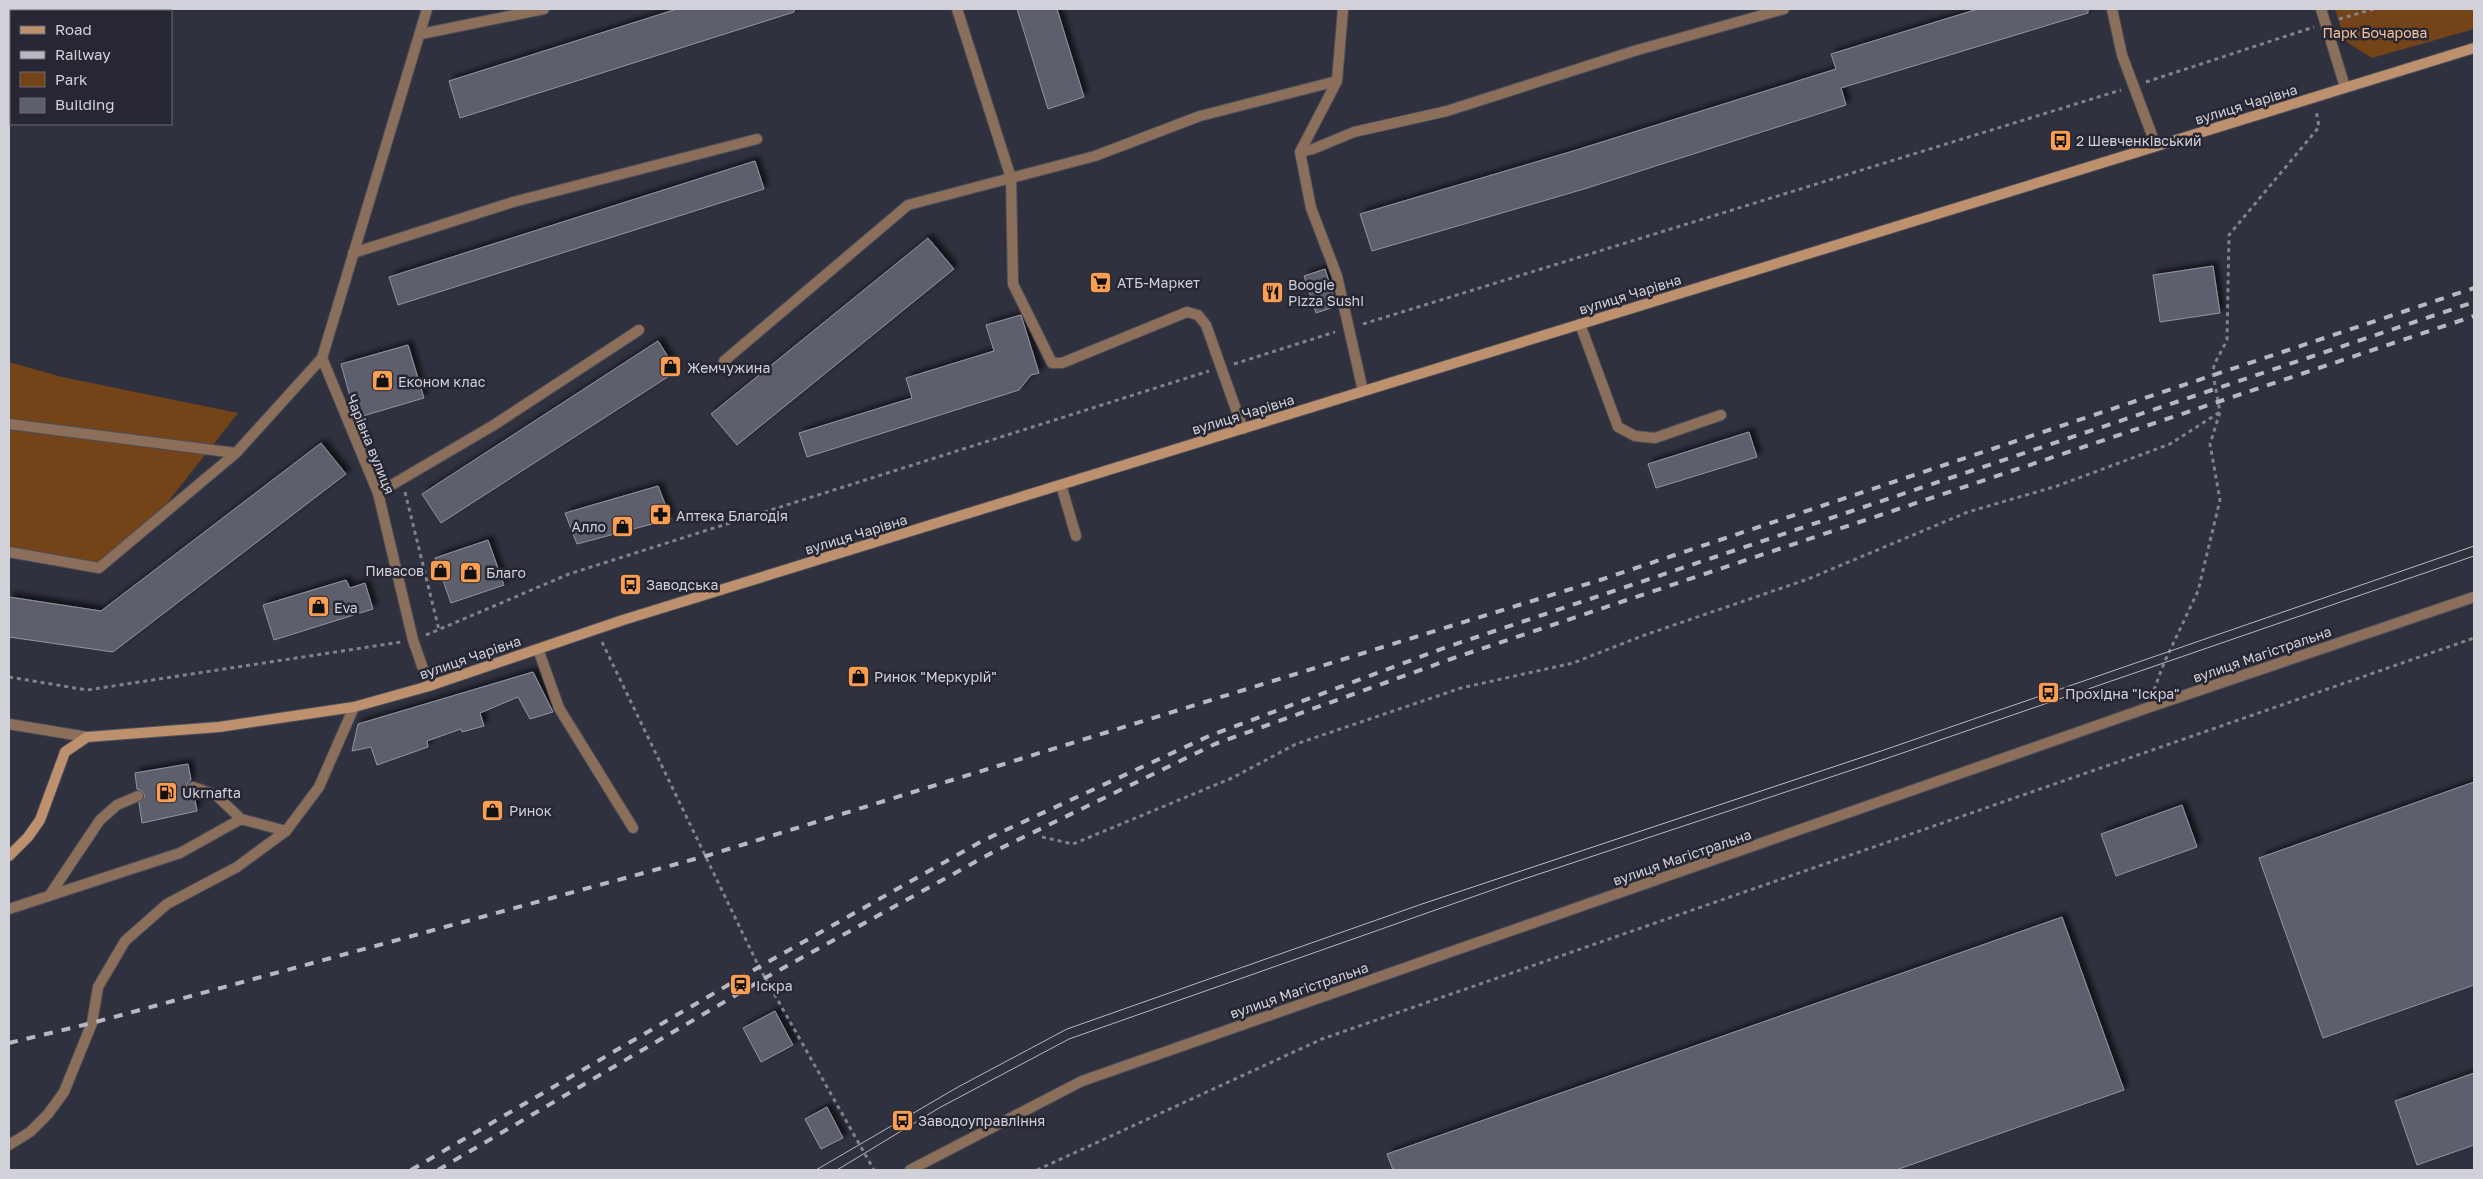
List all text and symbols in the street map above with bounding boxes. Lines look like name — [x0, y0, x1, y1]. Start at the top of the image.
legend — [10, 10, 172, 125]
text: Road — [55, 20, 92, 38]
park label: Парк Бочарова — [2323, 24, 2427, 41]
text: Railway — [55, 45, 111, 63]
text: Park — [55, 70, 88, 88]
street label: вулиця Чарівна — [2193, 80, 2299, 128]
text: Building — [55, 95, 115, 113]
bus stop icon: 2 Шевченківський — [2048, 128, 2072, 152]
place label: 2 Шевченківський — [2076, 132, 2201, 149]
supermarket icon: АТБ-Маркет — [1089, 270, 1113, 294]
street label: вулиця Чарівна — [1577, 270, 1683, 318]
place label: АТБ-Маркет — [1117, 274, 1200, 291]
place label: Boogie Pizza Sushi — [1288, 276, 1364, 309]
restaurant icon: Boogie Pizza Sushi — [1260, 280, 1284, 304]
shop icon: Жемчужина — [659, 355, 683, 379]
place label: Жемчужина — [687, 359, 770, 376]
shop icon: Економ клас — [370, 369, 394, 393]
place label: Економ клас — [398, 373, 486, 390]
street label: вулиця Чарівна — [1190, 390, 1296, 438]
street label: Чарівна вулиця — [343, 392, 399, 496]
pharmacy icon: Аптека Благодія — [648, 503, 672, 527]
place label: Аптека Благодія — [676, 507, 788, 524]
street label: вулиця Чарівна — [803, 510, 909, 558]
shop icon: Алло — [610, 514, 634, 538]
place label: Алло — [572, 518, 606, 535]
shop icon: Пивасов — [428, 558, 452, 582]
shop icon: Благо — [458, 560, 482, 584]
place label: Пивасов — [365, 562, 424, 579]
place label: Благо — [486, 564, 526, 581]
bus stop icon: Заводська — [618, 572, 642, 596]
place label: Заводська — [646, 576, 718, 593]
shop icon: Eva — [306, 595, 330, 619]
place label: Eva — [334, 599, 358, 616]
street label: вулиця Магістральна — [2191, 622, 2333, 686]
street label: вулиця Чарівна — [417, 632, 523, 682]
shop icon: Ринок "Меркурій" — [846, 664, 870, 688]
place label: Ринок "Меркурій" — [874, 668, 997, 685]
bus stop icon: Прохідна "Іскра" — [2037, 681, 2061, 705]
place label: Прохідна "Іскра" — [2065, 685, 2179, 702]
fuel station icon: Ukrnafta — [154, 780, 178, 804]
place label: Ukrnafta — [182, 784, 241, 801]
shop icon: Ринок — [481, 798, 505, 822]
place label: Ринок — [509, 802, 552, 819]
street label: вулиця Магістральна — [1611, 825, 1753, 889]
street label: вулиця Магістральна — [1228, 958, 1370, 1022]
station icon: Іскра — [728, 973, 752, 997]
place label: Іскра — [756, 977, 793, 994]
bus stop icon: Заводоуправління — [890, 1108, 914, 1132]
place label: Заводоуправління — [918, 1112, 1045, 1129]

